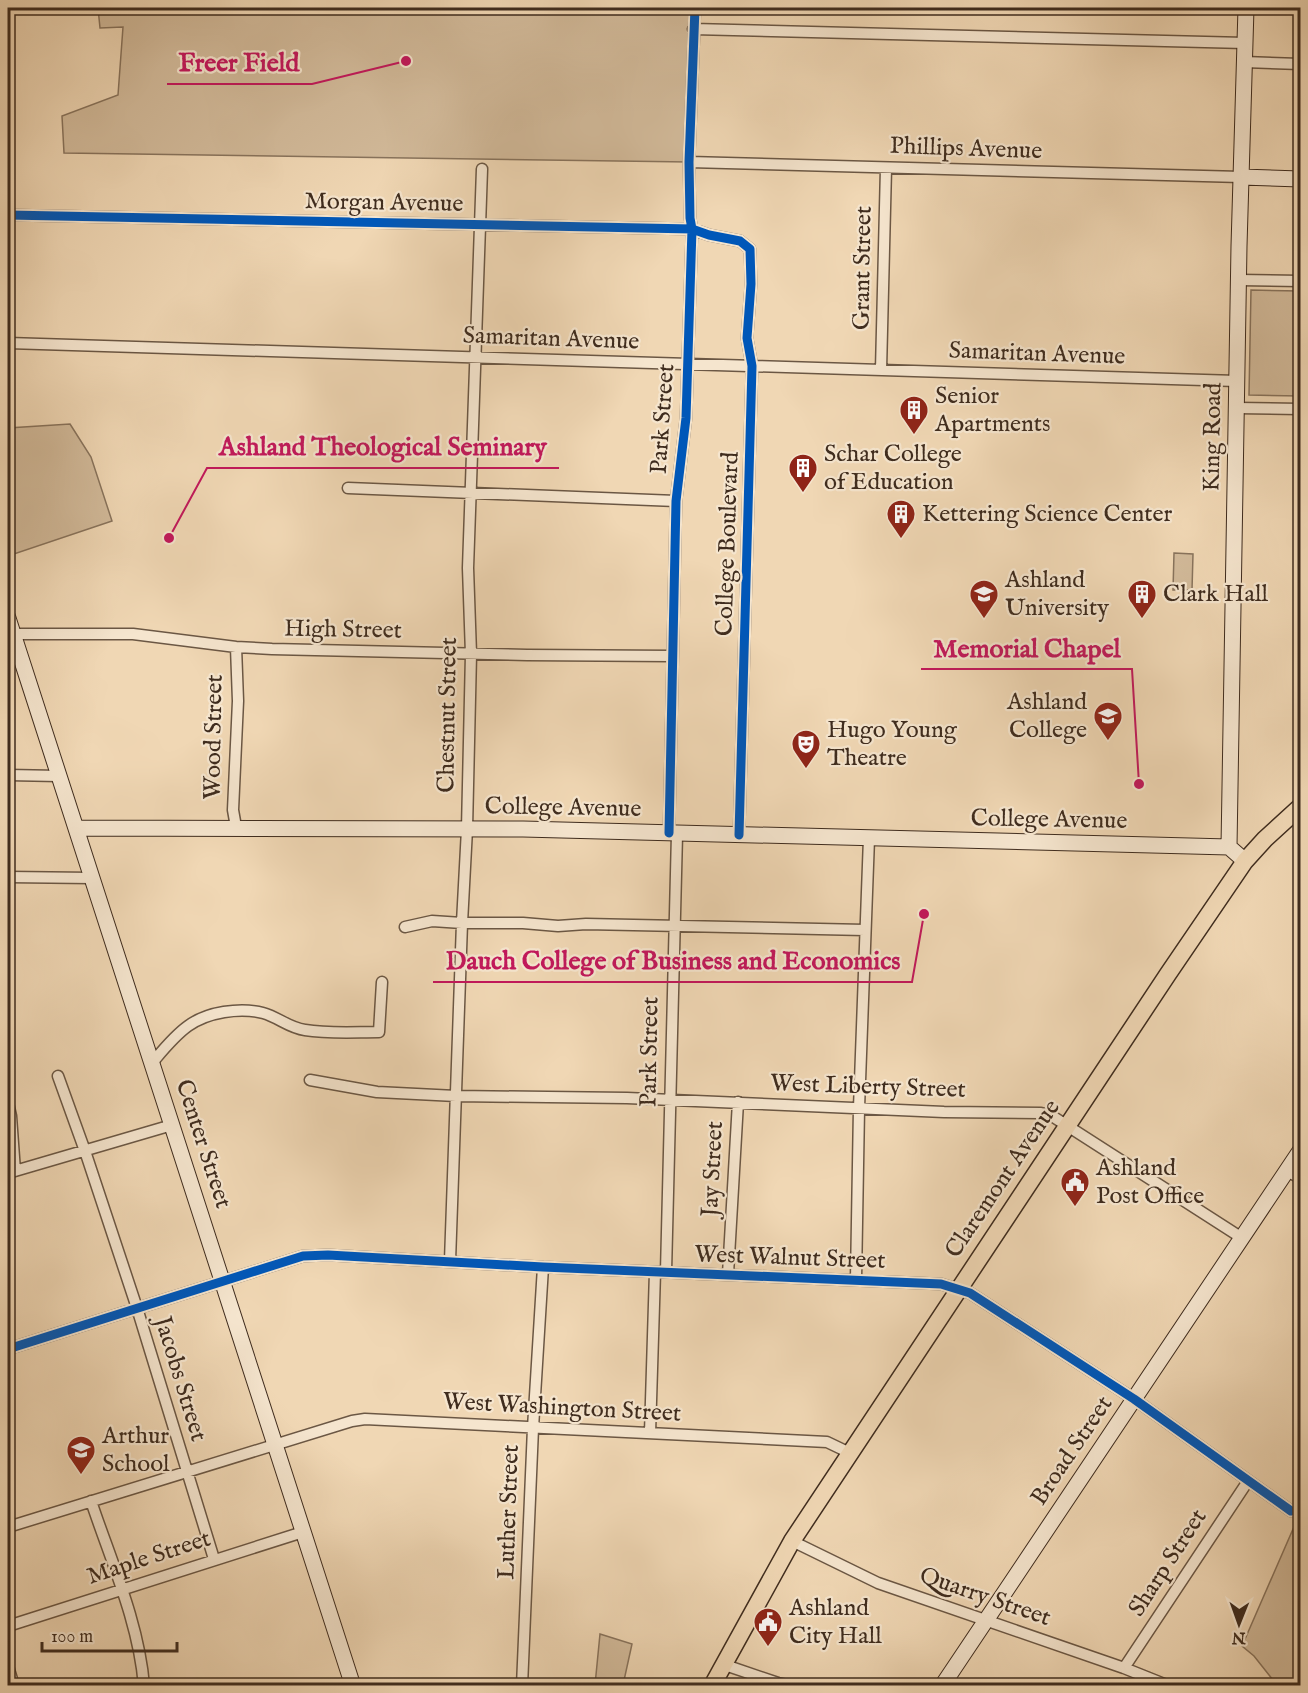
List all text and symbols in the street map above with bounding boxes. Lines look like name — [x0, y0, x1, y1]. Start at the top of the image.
callout: Freer Field — [167, 40, 312, 84]
text: Freer Field — [179, 47, 301, 80]
street label: Phillips Avenue — [889, 131, 1043, 167]
street label: Morgan Avenue — [304, 186, 464, 220]
street label: Grant Street — [846, 206, 880, 330]
street label: Samaritan Avenue — [462, 320, 640, 358]
street label: Samaritan Avenue — [948, 335, 1126, 373]
street label: Park Street — [644, 363, 682, 475]
place label: Senior Apartments — [934, 381, 1051, 440]
street label: King Road — [1197, 382, 1229, 492]
building icon: Senior Apartments — [898, 394, 930, 436]
callout: Ashland Theological Seminary — [207, 424, 559, 468]
text: Ashland Theological Seminary — [218, 431, 548, 464]
place label: Schar College of Education — [824, 439, 962, 498]
street label: College Boulevard — [709, 451, 747, 637]
building icon: Schar College of Education — [787, 452, 819, 494]
building icon: Kettering Science Center — [885, 498, 917, 540]
place label: Kettering Science Center — [922, 499, 1173, 530]
place label: Ashland University — [1004, 565, 1109, 624]
school or university icon: Ashland University — [968, 578, 1000, 620]
building icon: Clark Hall — [1126, 578, 1158, 620]
place label: Clark Hall — [1163, 579, 1268, 610]
street label: High Street — [284, 613, 402, 647]
callout: Memorial Chapel — [921, 625, 1132, 669]
text: Memorial Chapel — [933, 633, 1122, 666]
street label: Chestnut Street — [431, 637, 465, 793]
street label: Wood Street — [197, 674, 231, 800]
place label: Ashland College — [1006, 687, 1087, 746]
school or university icon: Ashland College — [1092, 700, 1124, 742]
place label: Hugo Young Theatre — [827, 715, 958, 774]
theatre icon: Hugo Young Theatre — [790, 728, 822, 770]
street label: College Avenue — [484, 791, 642, 825]
street label: College Avenue — [970, 803, 1128, 837]
callout: Dauch College of Business and Economics — [433, 938, 912, 982]
text: Dauch College of Business and Economics — [446, 945, 900, 978]
street label: Park Street — [634, 996, 666, 1108]
street label: West Liberty Street — [770, 1068, 966, 1106]
street label: Center Street — [168, 1076, 238, 1212]
street label: Claremont Avenue — [938, 1094, 1068, 1264]
street label: Jay Street — [695, 1120, 731, 1221]
place label: Ashland Post Office — [1095, 1153, 1204, 1212]
public building icon: Ashland Post Office — [1059, 1166, 1091, 1208]
street label: West Walnut Street — [694, 1239, 886, 1277]
street label: Jacobs Street — [145, 1310, 214, 1445]
street label: West Washington Street — [442, 1386, 682, 1430]
street label: Broad Street — [1024, 1390, 1120, 1512]
place label: Arthur School — [101, 1421, 170, 1480]
school or university icon: Arthur School — [65, 1434, 97, 1476]
street label: Luther Street — [491, 1444, 527, 1580]
street label: Sharp Street — [1122, 1503, 1214, 1623]
street label: Maple Street — [83, 1523, 215, 1593]
street label: Quarry Street — [915, 1560, 1055, 1634]
place label: Ashland City Hall — [788, 1593, 882, 1652]
north arrow — [1209, 1594, 1269, 1654]
public building icon: Ashland City Hall — [752, 1606, 784, 1648]
scale bar — [42, 1615, 177, 1653]
text: 100 m — [51, 1626, 93, 1649]
text: N — [1232, 1627, 1247, 1647]

